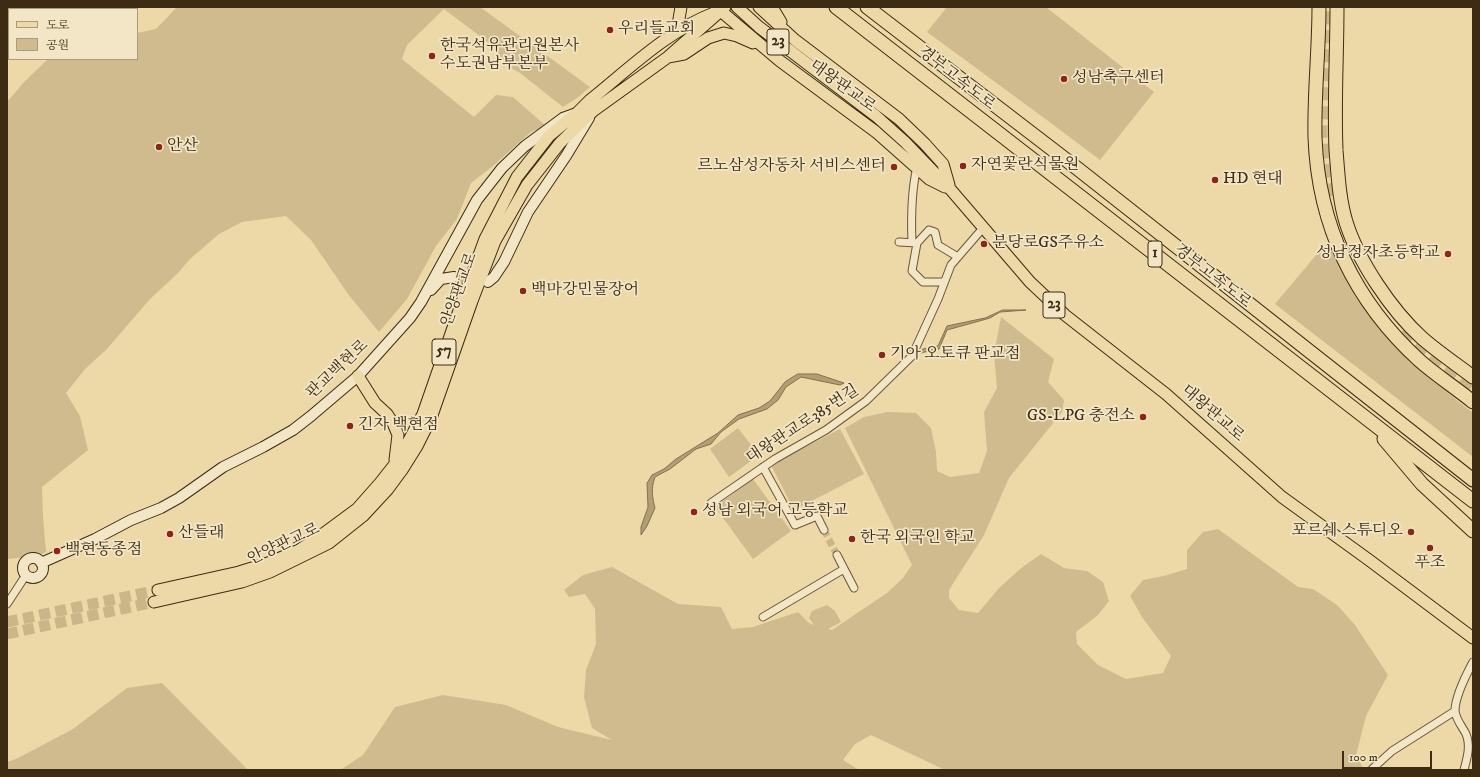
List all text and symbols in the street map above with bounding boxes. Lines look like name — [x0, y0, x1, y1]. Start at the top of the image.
legend — [8, 8, 138, 60]
text: 도로 — [46, 18, 69, 33]
place label: 우리들교회 — [618, 20, 695, 40]
marker: 우리들교회 — [605, 25, 615, 35]
road number: 23 — [767, 29, 789, 55]
place label: 한국석유관리원본사 수도권남부본부 — [440, 37, 579, 75]
text: 공원 — [46, 38, 69, 53]
street label: 경부고속도로 — [914, 43, 998, 115]
marker: 한국석유관리원본사 수도권남부본부 — [427, 51, 437, 61]
street label: 대왕판교로 — [805, 57, 879, 117]
place label: 성남축구센터 — [1072, 69, 1165, 89]
marker: 성남축구센터 — [1059, 74, 1069, 84]
place label: 안산 — [167, 137, 198, 157]
marker: 안산 — [154, 142, 164, 152]
place label: 자연꽃란식물원 — [971, 156, 1079, 176]
place label: 르노삼성자동차 서비스센터 — [697, 157, 886, 177]
marker: 자연꽃란식물원 — [958, 161, 968, 171]
marker: 르노삼성자동차 서비스센터 — [889, 162, 899, 172]
place label: HD 현대 — [1223, 170, 1283, 190]
marker: HD 현대 — [1210, 175, 1220, 185]
place label: 분당로GS주유소 — [992, 234, 1104, 254]
marker: 분당로GS주유소 — [979, 239, 989, 249]
road number: 1 — [1148, 241, 1162, 267]
street label: 경부고속도로 — [1170, 241, 1254, 313]
place label: 성남정자초등학교 — [1316, 244, 1440, 264]
marker: 성남정자초등학교 — [1443, 249, 1453, 259]
street label: 안양판교로 — [438, 250, 482, 330]
place label: 백마강민물장어 — [531, 281, 639, 301]
marker: 백마강민물장어 — [518, 286, 528, 296]
road number: 23 — [1043, 292, 1065, 318]
street label: 판교백현로 — [303, 337, 373, 403]
road number: 57 — [432, 339, 456, 365]
place label: 기아 오토큐 판교점 — [890, 345, 1021, 365]
marker: 기아 오토큐 판교점 — [877, 350, 887, 360]
street label: 대왕판교로 — [1177, 381, 1247, 447]
street label: 대왕판교로385번길 — [743, 382, 863, 468]
place label: GS-LPG 충전소 — [1027, 407, 1135, 427]
marker: GS-LPG 충전소 — [1138, 412, 1148, 422]
place label: 긴자 백현점 — [358, 416, 439, 436]
marker: 긴자 백현점 — [345, 421, 355, 431]
place label: 성남 외국어 고등학교 — [702, 502, 848, 522]
marker: 성남 외국어 고등학교 — [689, 507, 699, 517]
street label: 안양판교로 — [245, 520, 323, 570]
place label: 포르쉐 스튜디오 — [1291, 522, 1403, 542]
place label: 산들래 — [178, 524, 224, 544]
marker: 포르쉐 스튜디오 — [1406, 527, 1416, 537]
marker: 산들래 — [165, 529, 175, 539]
place label: 한국 외국인 학교 — [860, 529, 975, 549]
marker: 한국 외국인 학교 — [847, 534, 857, 544]
place label: 백현동종점 — [65, 541, 142, 561]
marker: 푸조 — [1425, 543, 1435, 553]
marker: 백현동종점 — [52, 546, 62, 556]
place label: 푸조 — [1415, 554, 1445, 574]
scale bar — [1344, 743, 1434, 769]
text: 100 m — [1349, 750, 1378, 765]

